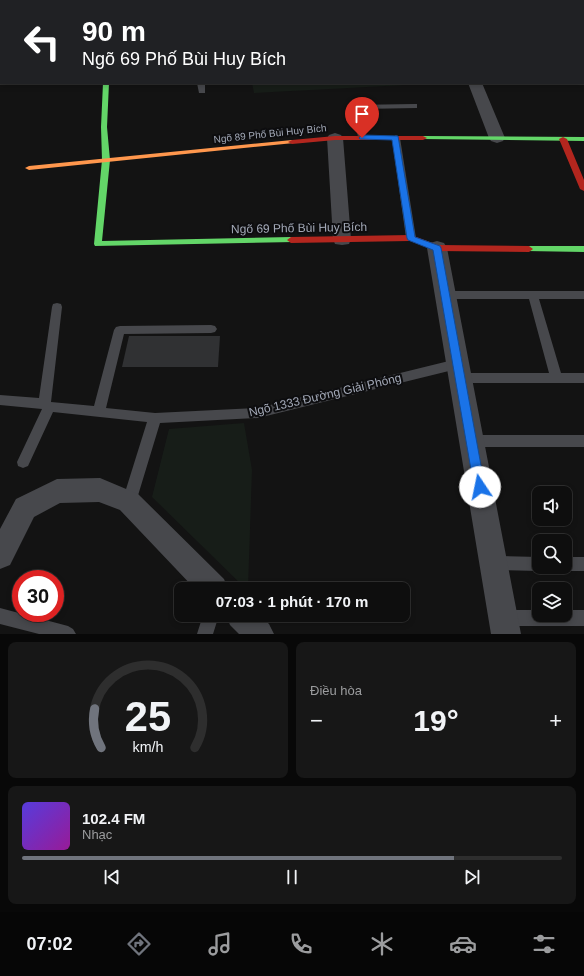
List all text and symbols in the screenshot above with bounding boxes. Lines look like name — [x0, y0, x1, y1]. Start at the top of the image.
icon: left — [16, 16, 68, 68]
text: 90 m — [82, 16, 146, 47]
text: Ngõ 69 Phố Bùi Huy Bích — [82, 49, 286, 69]
pin — [345, 97, 379, 138]
icon: arrive — [351, 103, 373, 125]
street label: Ngõ 89 Phố Bùi Huy Bích — [213, 122, 327, 145]
street label: Ngõ 69 Phố Bùi Huy Bích — [231, 220, 367, 236]
street label: Ngõ 1333 Đường Giải Phóng — [247, 371, 403, 419]
position arrow — [459, 466, 501, 508]
map controls — [532, 486, 572, 622]
button: sound — [532, 486, 572, 526]
button: search — [532, 534, 572, 574]
speed limit sign: 30 — [12, 570, 64, 622]
button: layers — [532, 582, 572, 622]
text: 07:03 · 1 phút · 170 m — [216, 593, 368, 610]
text: Điều hòa — [310, 683, 362, 698]
text: 25 — [125, 693, 171, 740]
text: 19° — [413, 704, 459, 737]
text: − — [310, 708, 323, 733]
text: + — [549, 708, 562, 733]
text: km/h — [133, 739, 164, 755]
text: 102.4 FM — [82, 810, 145, 827]
text: Nhạc — [82, 827, 112, 842]
icon: previous — [101, 866, 123, 888]
icon: pause — [281, 866, 303, 888]
icon: next — [461, 866, 483, 888]
icon: directions — [125, 930, 153, 958]
icon: music — [206, 930, 234, 958]
icon: phone — [287, 930, 315, 958]
icon: climate — [368, 930, 396, 958]
icon: car — [449, 930, 477, 958]
icon: filters — [530, 930, 558, 958]
text: 07:02 — [26, 934, 72, 954]

